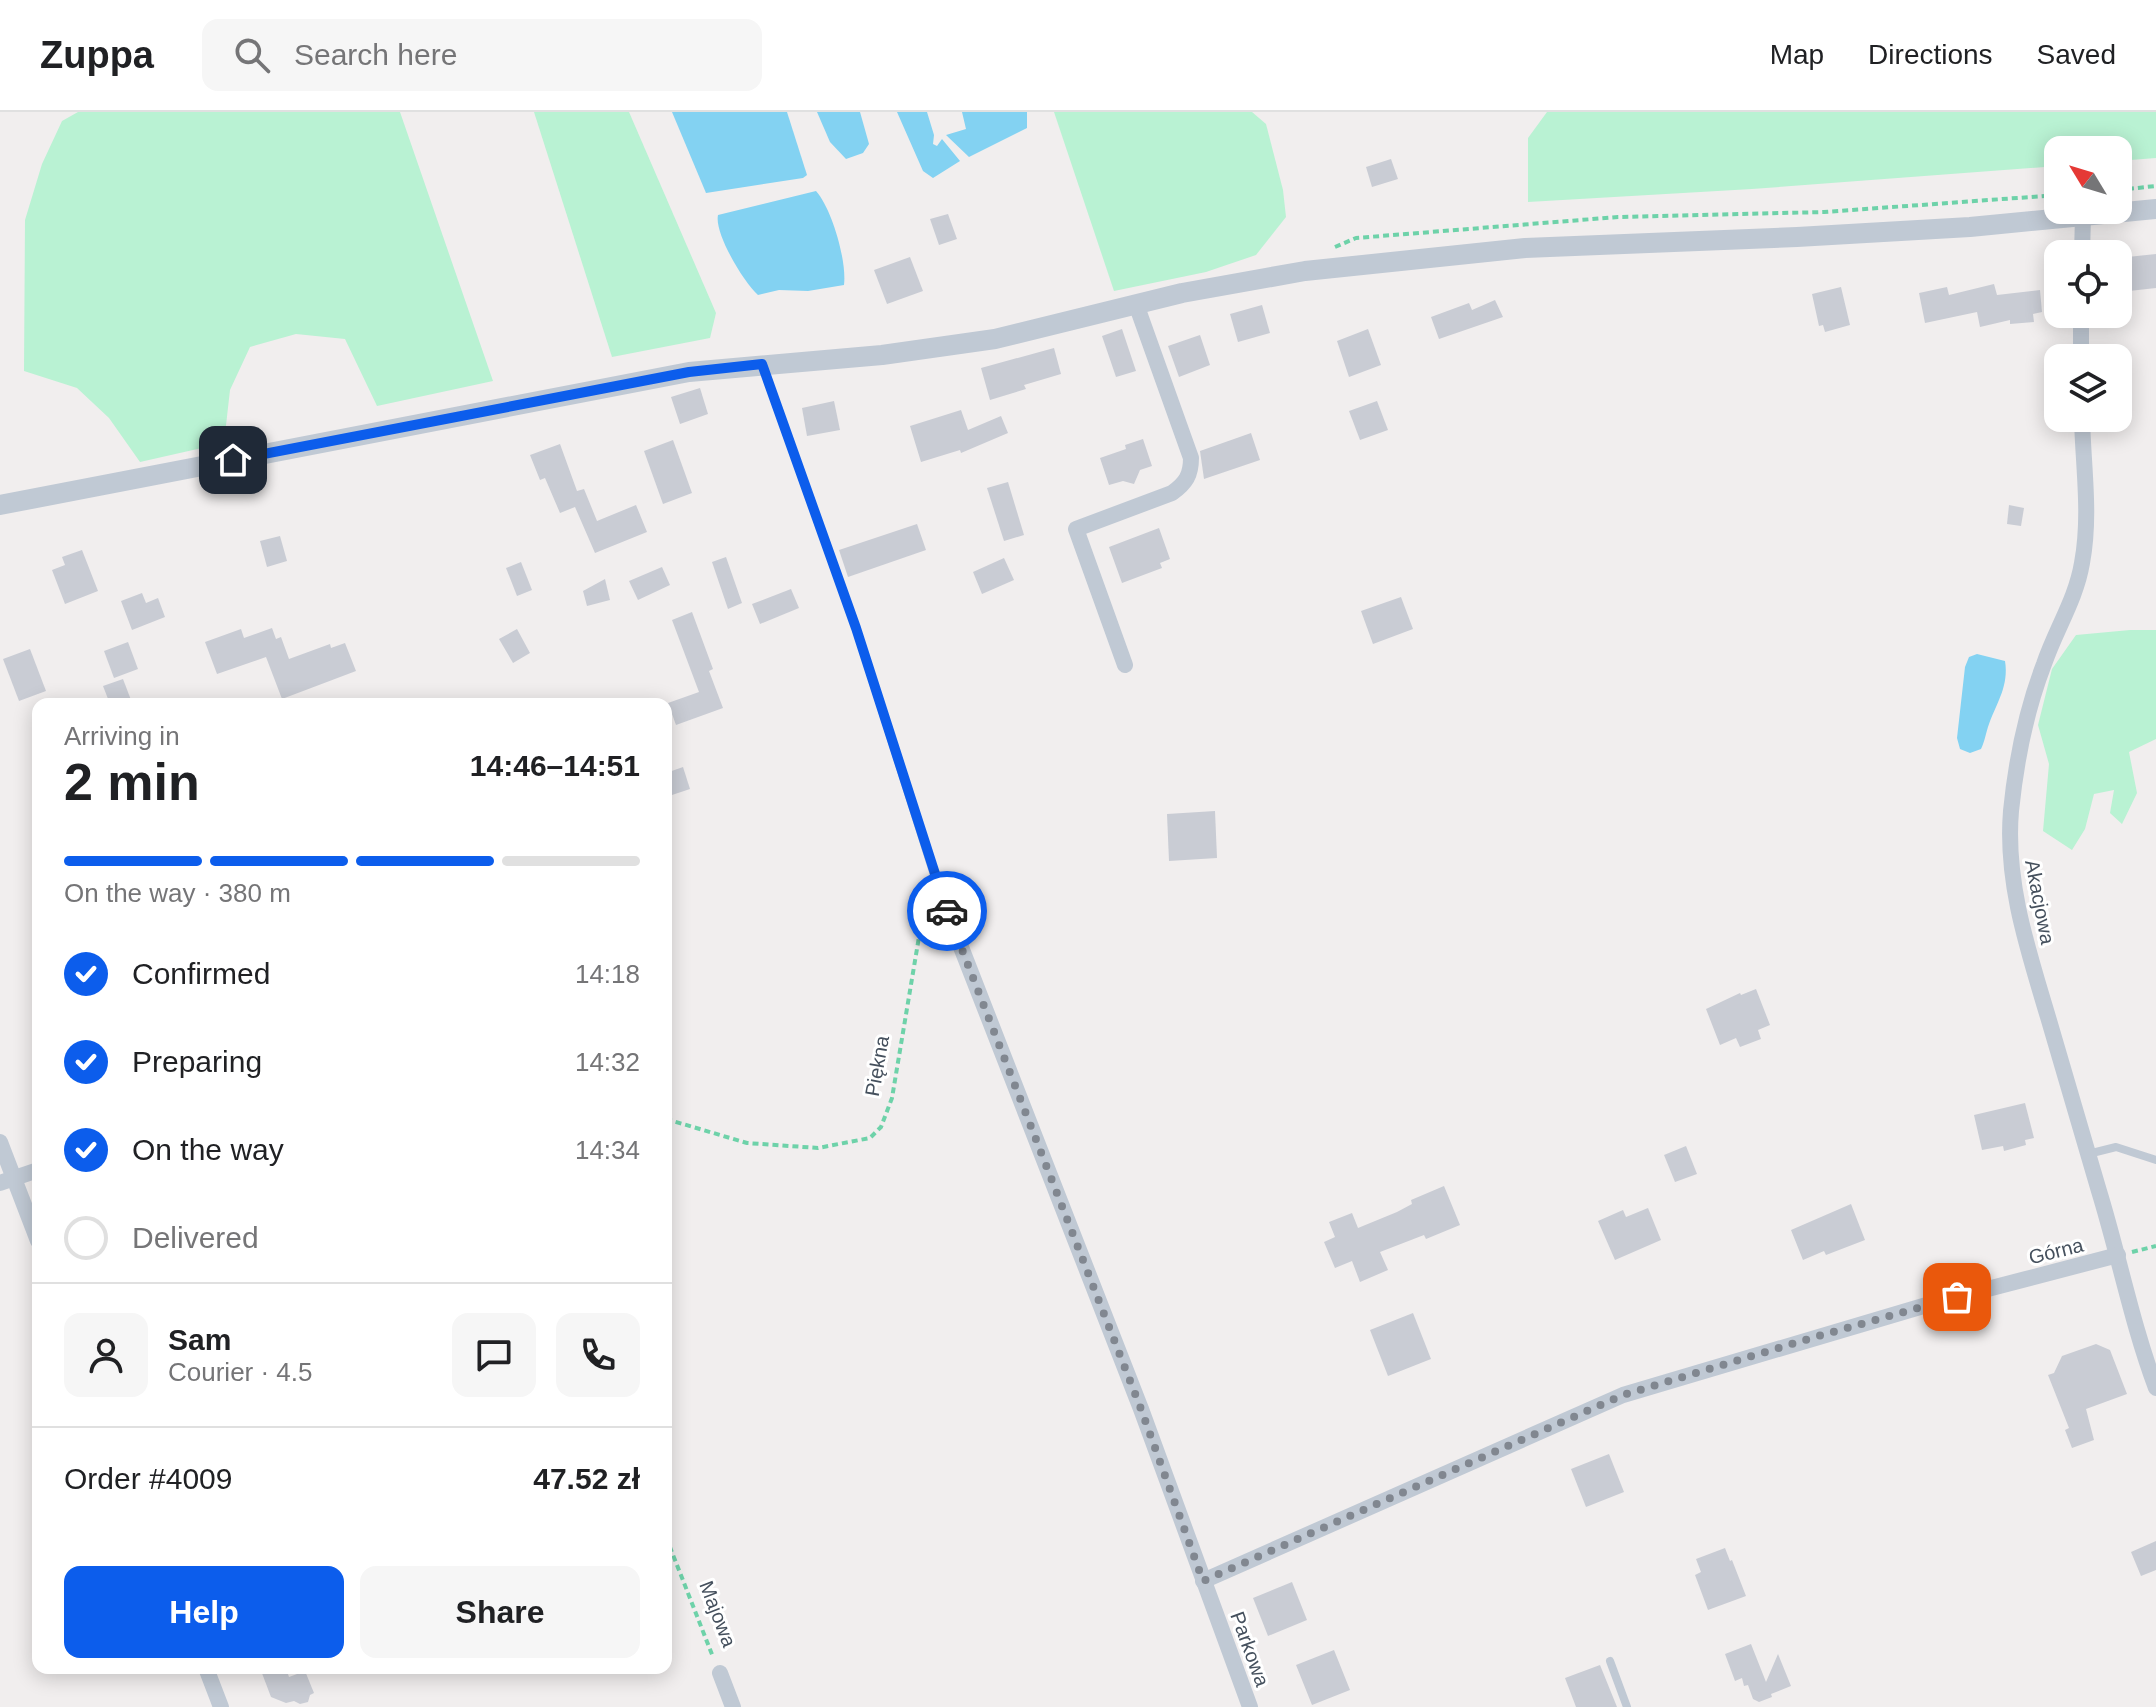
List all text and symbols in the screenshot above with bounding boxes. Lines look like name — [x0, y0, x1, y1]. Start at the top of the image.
search box — [202, 19, 762, 91]
icon: search — [230, 33, 274, 77]
text: Zuppa — [40, 34, 154, 76]
text: Search here — [294, 38, 457, 71]
text: Map — [1770, 39, 1824, 70]
text: Directions — [1868, 39, 1993, 70]
text: Saved — [2037, 39, 2116, 70]
north arrow — [2044, 136, 2132, 224]
map controls — [2044, 136, 2132, 432]
button: locate — [2044, 240, 2132, 328]
button: layers — [2044, 344, 2132, 432]
pin — [199, 426, 267, 494]
icon: home — [211, 438, 255, 482]
text: Arriving in — [64, 721, 180, 751]
text: 14:46–14:51 — [470, 749, 640, 782]
text: 2 min — [64, 753, 200, 811]
street label: Akacjowa — [2021, 858, 2059, 947]
courier — [907, 871, 987, 951]
text: On the way · 380 m — [64, 878, 291, 908]
icon: car — [925, 889, 969, 933]
icon: check — [64, 952, 108, 996]
text: Confirmed — [132, 957, 270, 990]
text: 14:18 — [575, 959, 640, 989]
street label: Piękna — [861, 1033, 893, 1098]
icon: check — [64, 1040, 108, 1084]
text: Preparing — [132, 1045, 262, 1078]
text: 14:32 — [575, 1047, 640, 1077]
icon: check — [64, 1128, 108, 1172]
text: On the way — [132, 1133, 284, 1166]
text: 14:34 — [575, 1135, 640, 1165]
text: Delivered — [132, 1221, 259, 1254]
street label: Górna — [2026, 1233, 2086, 1268]
pin — [1923, 1263, 1991, 1331]
icon: bag — [1935, 1275, 1979, 1319]
button: person — [64, 1313, 148, 1397]
button: chat — [452, 1313, 536, 1397]
button: phone — [556, 1313, 640, 1397]
text: Sam — [168, 1323, 231, 1356]
text: Courier · 4.5 — [168, 1357, 313, 1387]
text: Order #4009 — [64, 1462, 232, 1495]
text: 47.52 zł — [533, 1462, 640, 1495]
button: Help — [64, 1566, 344, 1658]
button: Share — [360, 1566, 640, 1658]
street label: Majowa — [695, 1578, 741, 1651]
street label: Parkowa — [1226, 1609, 1274, 1690]

